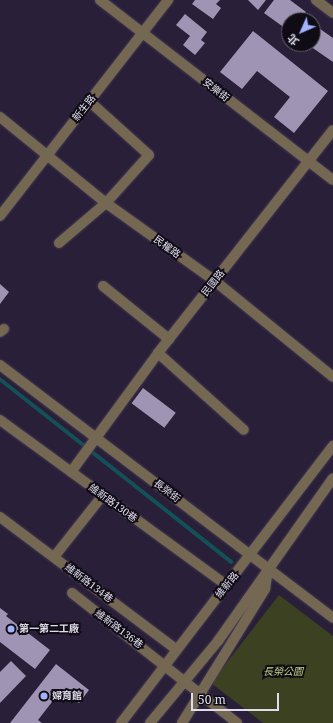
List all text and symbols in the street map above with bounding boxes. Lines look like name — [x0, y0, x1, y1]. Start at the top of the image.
north arrow — [281, 12, 321, 52]
text: 北 — [284, 31, 302, 49]
street label: 安樂街 — [200, 76, 232, 104]
street label: 新生路 — [70, 92, 98, 124]
street label: 民權路 — [151, 233, 183, 261]
street label: 民國路 — [199, 267, 227, 299]
street label: 長榮街 — [151, 477, 183, 505]
street label: 維新路130巷 — [87, 481, 139, 525]
street label: 維新路134巷 — [63, 561, 115, 605]
street label: 維新路 — [213, 570, 241, 600]
street label: 維新路136巷 — [93, 607, 145, 651]
place label: 第一第二工廠 — [19, 623, 79, 635]
marker: 第一第二工廠 — [6, 624, 16, 634]
park label: 長榮公園 — [263, 666, 303, 678]
scale bar — [193, 685, 281, 711]
place label: 婦育館 — [52, 690, 82, 702]
marker: 婦育館 — [39, 691, 49, 701]
text: 50 m — [198, 691, 226, 708]

